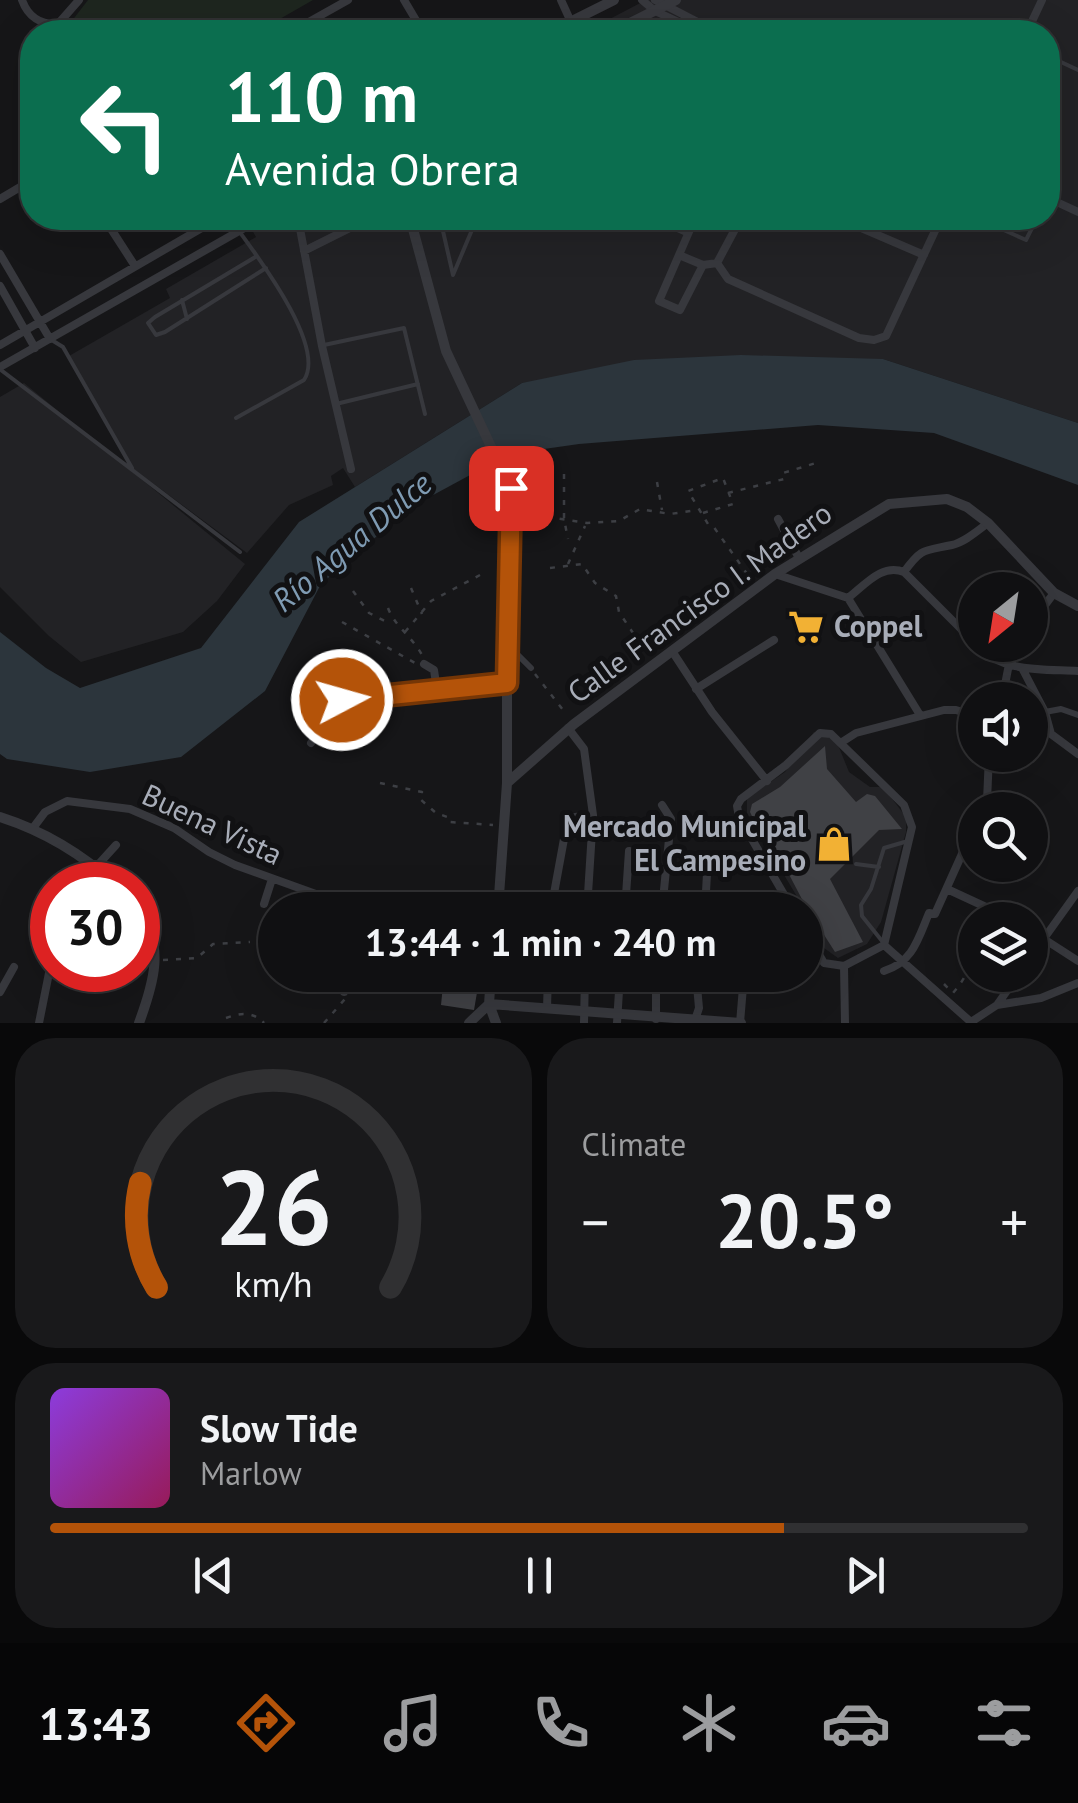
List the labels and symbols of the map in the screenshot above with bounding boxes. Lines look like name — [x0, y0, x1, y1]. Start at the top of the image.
pin — [469, 446, 554, 531]
water label: Río Agua Dulce — [263, 462, 440, 620]
street label: Calle Francisco I. Madero — [559, 493, 839, 711]
north arrow — [958, 572, 1048, 662]
place label: Coppel — [834, 606, 922, 645]
supermarket icon: Coppel — [787, 608, 825, 646]
position arrow — [290, 648, 394, 752]
street label: Buena Vista — [136, 774, 289, 873]
place label: Mercado Municipal El Campesino — [563, 806, 806, 879]
shop icon: Mercado Municipal El Campesino — [815, 825, 853, 863]
speed limit sign: 30 — [30, 862, 160, 992]

